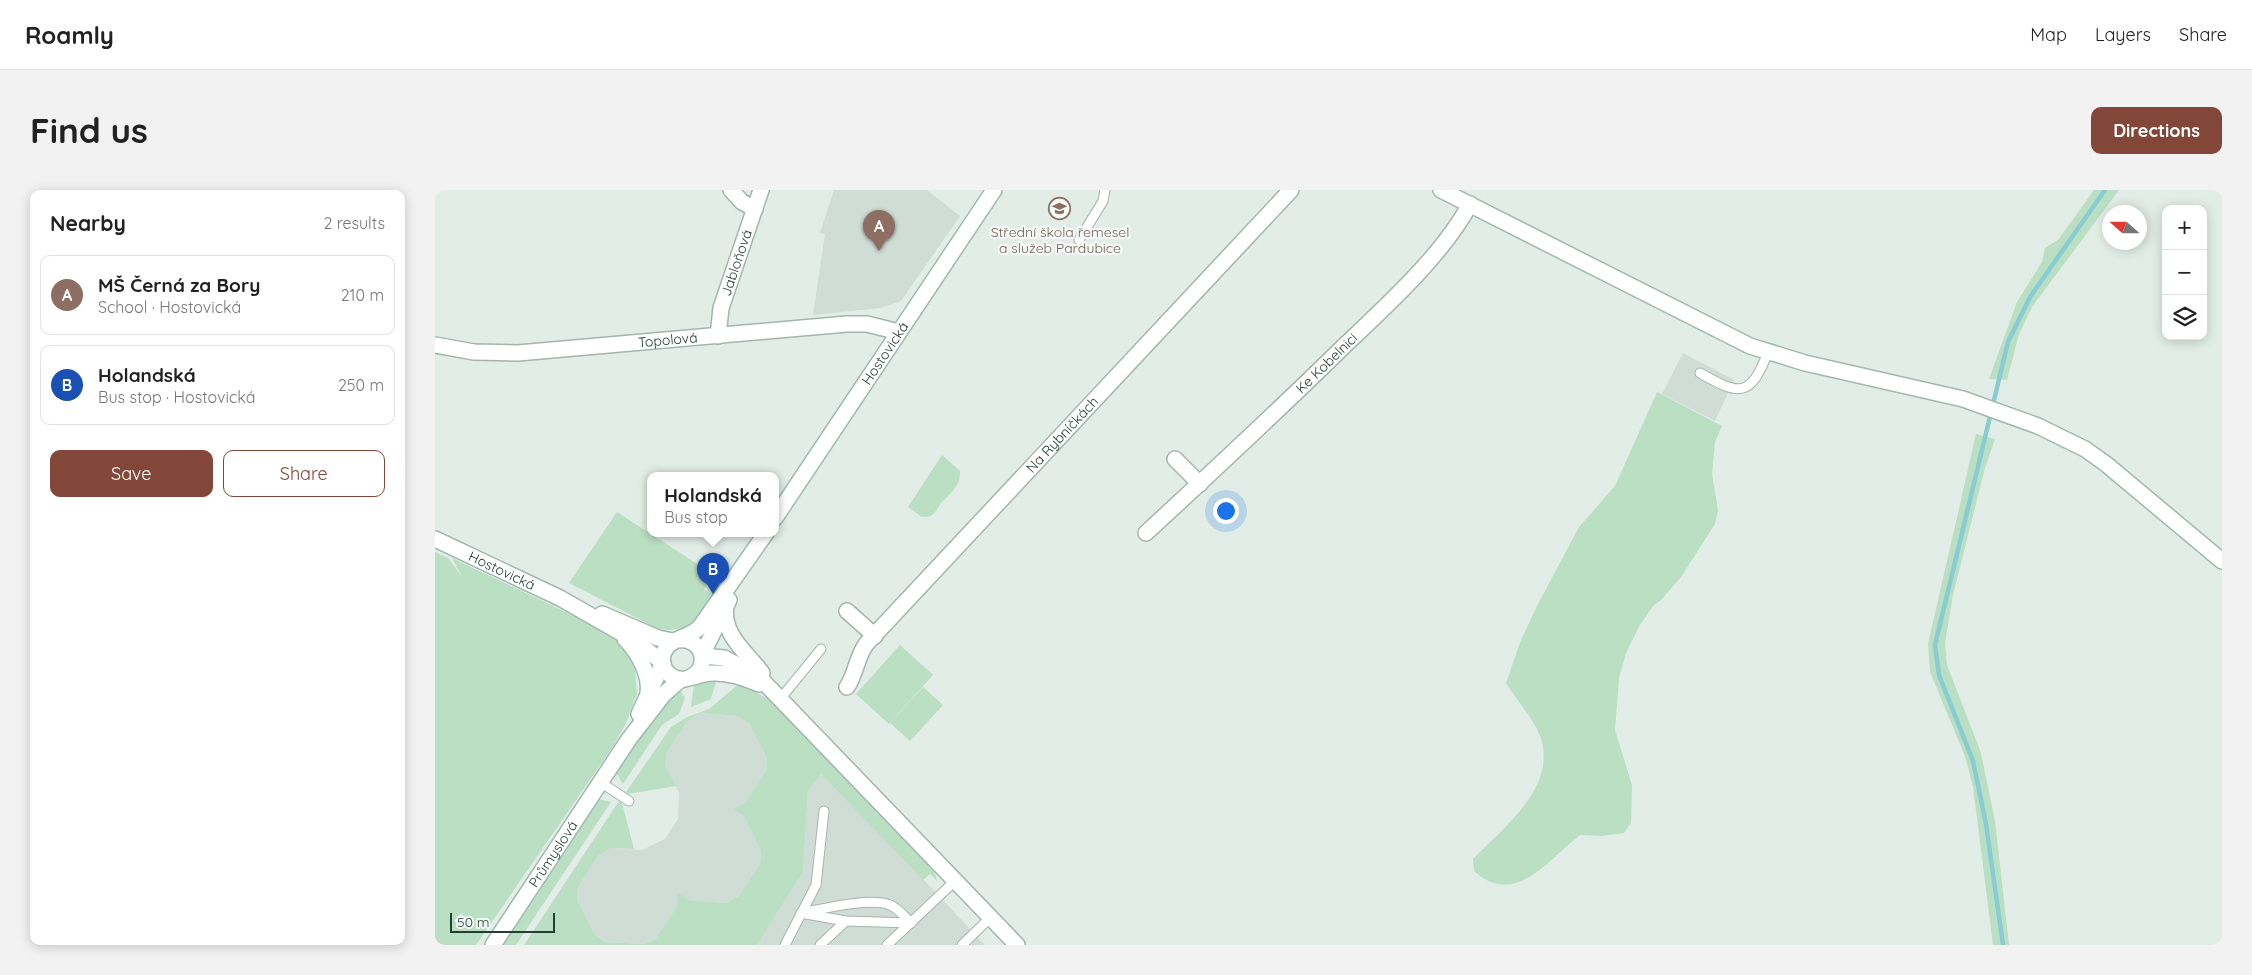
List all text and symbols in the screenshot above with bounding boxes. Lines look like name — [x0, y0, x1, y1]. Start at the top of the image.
text: Roamly — [25, 20, 114, 50]
text: Map — [2030, 23, 2067, 46]
text: Layers — [2095, 23, 2151, 46]
text: Share — [2179, 23, 2227, 46]
button: Directions — [2091, 107, 2222, 154]
text: Find us — [30, 108, 148, 152]
school or university icon: Střední škola řemesel a služeb Pardubice — [1048, 197, 1072, 221]
north arrow — [2102, 205, 2147, 250]
map controls — [2162, 205, 2207, 340]
button: + — [2162, 205, 2207, 250]
text: Nearby — [50, 210, 126, 236]
pin: A — [863, 210, 895, 251]
text: 2 results — [323, 213, 385, 233]
place label: Střední škola řemesel a služeb Pardubice — [991, 223, 1129, 257]
street label: Jabloňová — [717, 227, 756, 298]
button: − — [2162, 250, 2207, 295]
text: MŠ Černá za Bory — [98, 273, 260, 297]
text: A — [62, 285, 72, 305]
text: 210 m — [341, 285, 384, 305]
button: layers — [2162, 295, 2207, 340]
text: School · Hostovická — [98, 297, 241, 317]
street label: Hostovická — [858, 318, 912, 388]
street label: Topolová — [637, 328, 698, 351]
street label: Ke Kobelnici — [1292, 329, 1361, 397]
text: Holandská — [98, 363, 196, 387]
text: B — [62, 375, 72, 395]
text: 250 m — [338, 375, 384, 395]
text: Bus stop · Hostovická — [98, 387, 255, 407]
street label: Na Rybníčkách — [1022, 393, 1102, 476]
button: Save — [50, 450, 213, 497]
button: Share — [223, 450, 385, 497]
popup — [647, 472, 779, 537]
text: Holandská — [664, 483, 762, 507]
your location — [1213, 498, 1239, 524]
text: Bus stop — [664, 507, 728, 527]
street label: Hostovická — [466, 547, 538, 594]
pin: B — [697, 553, 729, 594]
street label: Průmyslová — [525, 817, 582, 891]
scale bar — [450, 910, 555, 933]
text: 50 m — [457, 913, 490, 931]

